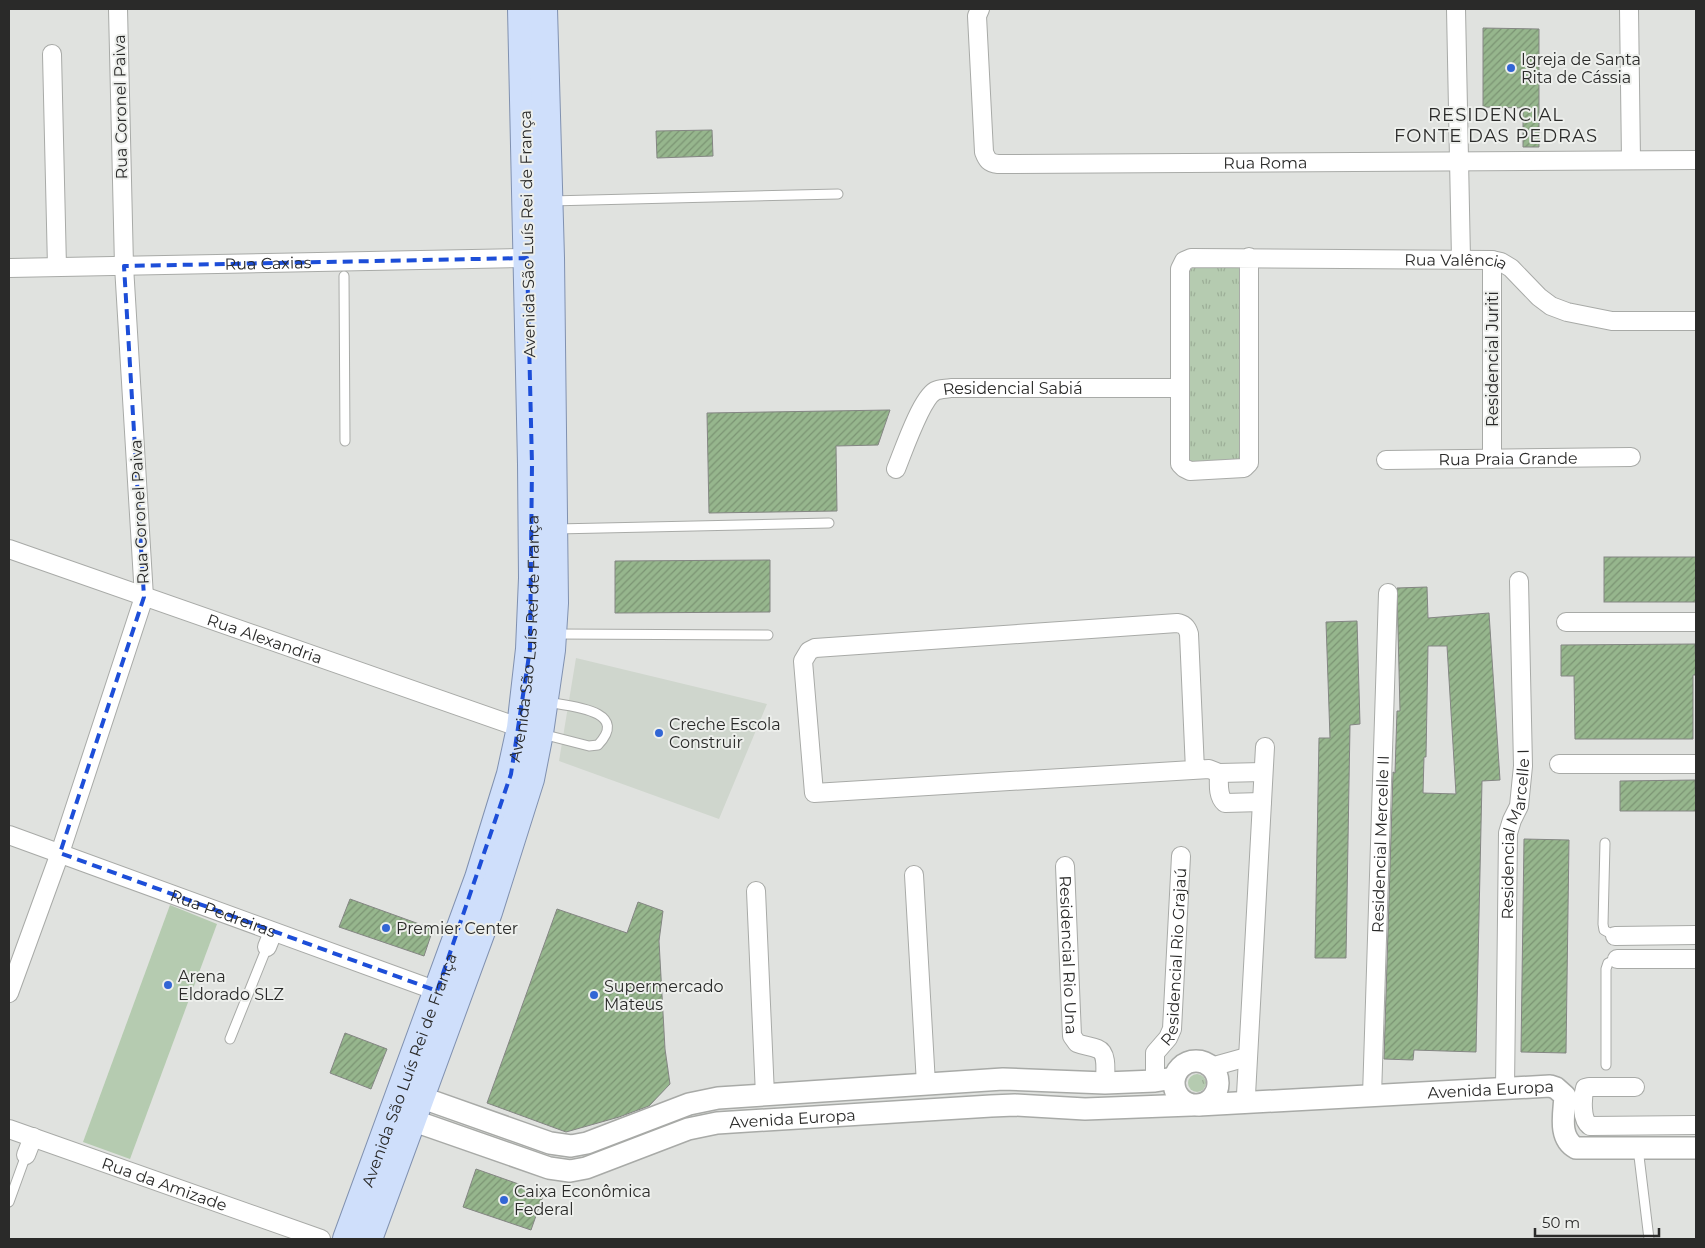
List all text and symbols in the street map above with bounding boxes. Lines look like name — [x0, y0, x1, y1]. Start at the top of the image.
street label: Rua Coronel Paiva — [110, 34, 131, 180]
place label: Igreja de Santa Rita de Cássia — [1521, 50, 1641, 87]
marker: Igreja de Santa Rita de Cássia — [1505, 62, 1517, 74]
district label: RESIDENCIAL FONTE DAS PEDRAS — [1394, 104, 1598, 147]
street label: Avenida São Luís Rei de França — [516, 110, 539, 358]
street label: Rua Roma — [1223, 153, 1307, 173]
street label: Rua Valência — [1404, 250, 1511, 274]
street label: Rua Caxias — [224, 253, 312, 274]
street label: Residencial Juriti — [1483, 291, 1502, 427]
street label: Residencial Sabiá — [942, 379, 1083, 399]
street label: Rua Coronel Paiva — [126, 439, 153, 585]
street label: Rua Praia Grande — [1438, 449, 1578, 469]
street label: Avenida São Luís Rei de França — [505, 515, 543, 763]
street label: Rua Alexandria — [204, 610, 325, 668]
place label: Creche Escola Construir — [669, 715, 781, 752]
marker: Creche Escola Construir — [653, 727, 665, 739]
street label: Residencial Marcelle I — [1498, 749, 1533, 920]
street label: Residencial Mercelle II — [1368, 755, 1393, 933]
street label: Residencial Rio Grajaú — [1157, 867, 1190, 1050]
street label: Residencial Rio Una — [1055, 875, 1081, 1035]
street label: Rua Pedreiras — [168, 886, 279, 942]
place label: Premier Center — [396, 919, 518, 938]
marker: Premier Center — [380, 922, 392, 934]
street label: Avenida São Luís Rei de França — [358, 951, 461, 1190]
place label: Arena Eldorado SLZ — [178, 967, 284, 1004]
place label: Supermercado Mateus — [604, 977, 724, 1014]
marker: Arena Eldorado SLZ — [162, 979, 174, 991]
marker: Supermercado Mateus — [588, 989, 600, 1001]
street label: Avenida Europa — [1427, 1077, 1554, 1103]
street label: Avenida Europa — [729, 1105, 856, 1132]
street label: Rua da Amizade — [99, 1154, 230, 1215]
place label: Caixa Econômica Federal — [514, 1182, 651, 1219]
marker: Caixa Econômica Federal — [498, 1194, 510, 1206]
scale bar — [1535, 1206, 1659, 1238]
text: 50 m — [1542, 1213, 1580, 1232]

